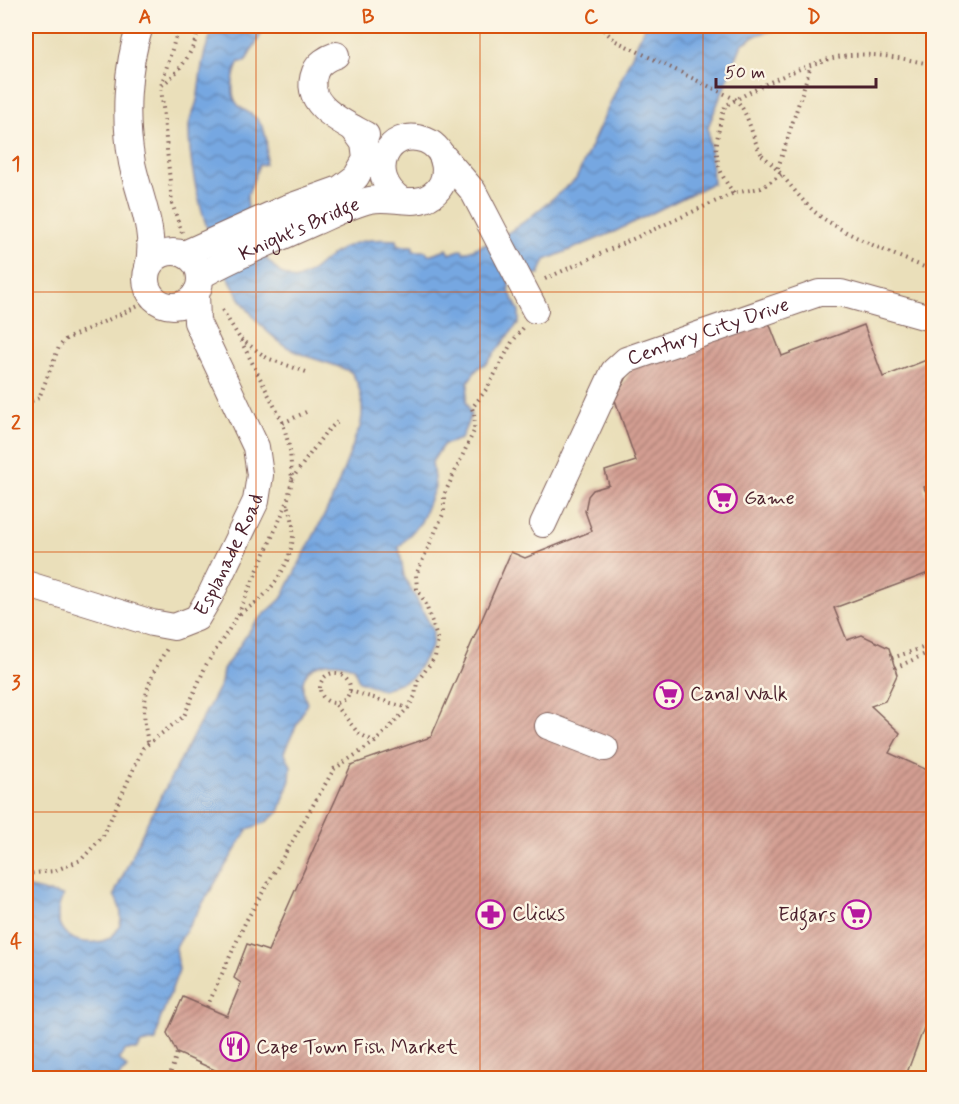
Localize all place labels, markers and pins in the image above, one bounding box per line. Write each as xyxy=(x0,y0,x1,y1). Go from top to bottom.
supermarket icon: Game xyxy=(707,482,739,514)
place label: Game xyxy=(744,485,795,512)
supermarket icon: Canal Walk xyxy=(653,678,685,710)
place label: Canal Walk xyxy=(690,681,788,708)
pharmacy icon: Clicks xyxy=(475,898,507,930)
supermarket icon: Edgars xyxy=(841,899,873,931)
place label: Clicks xyxy=(512,901,565,928)
place label: Edgars xyxy=(778,902,836,931)
restaurant icon: Cape Town Fish Market xyxy=(219,1031,251,1063)
place label: Cape Town Fish Market xyxy=(256,1034,458,1061)

